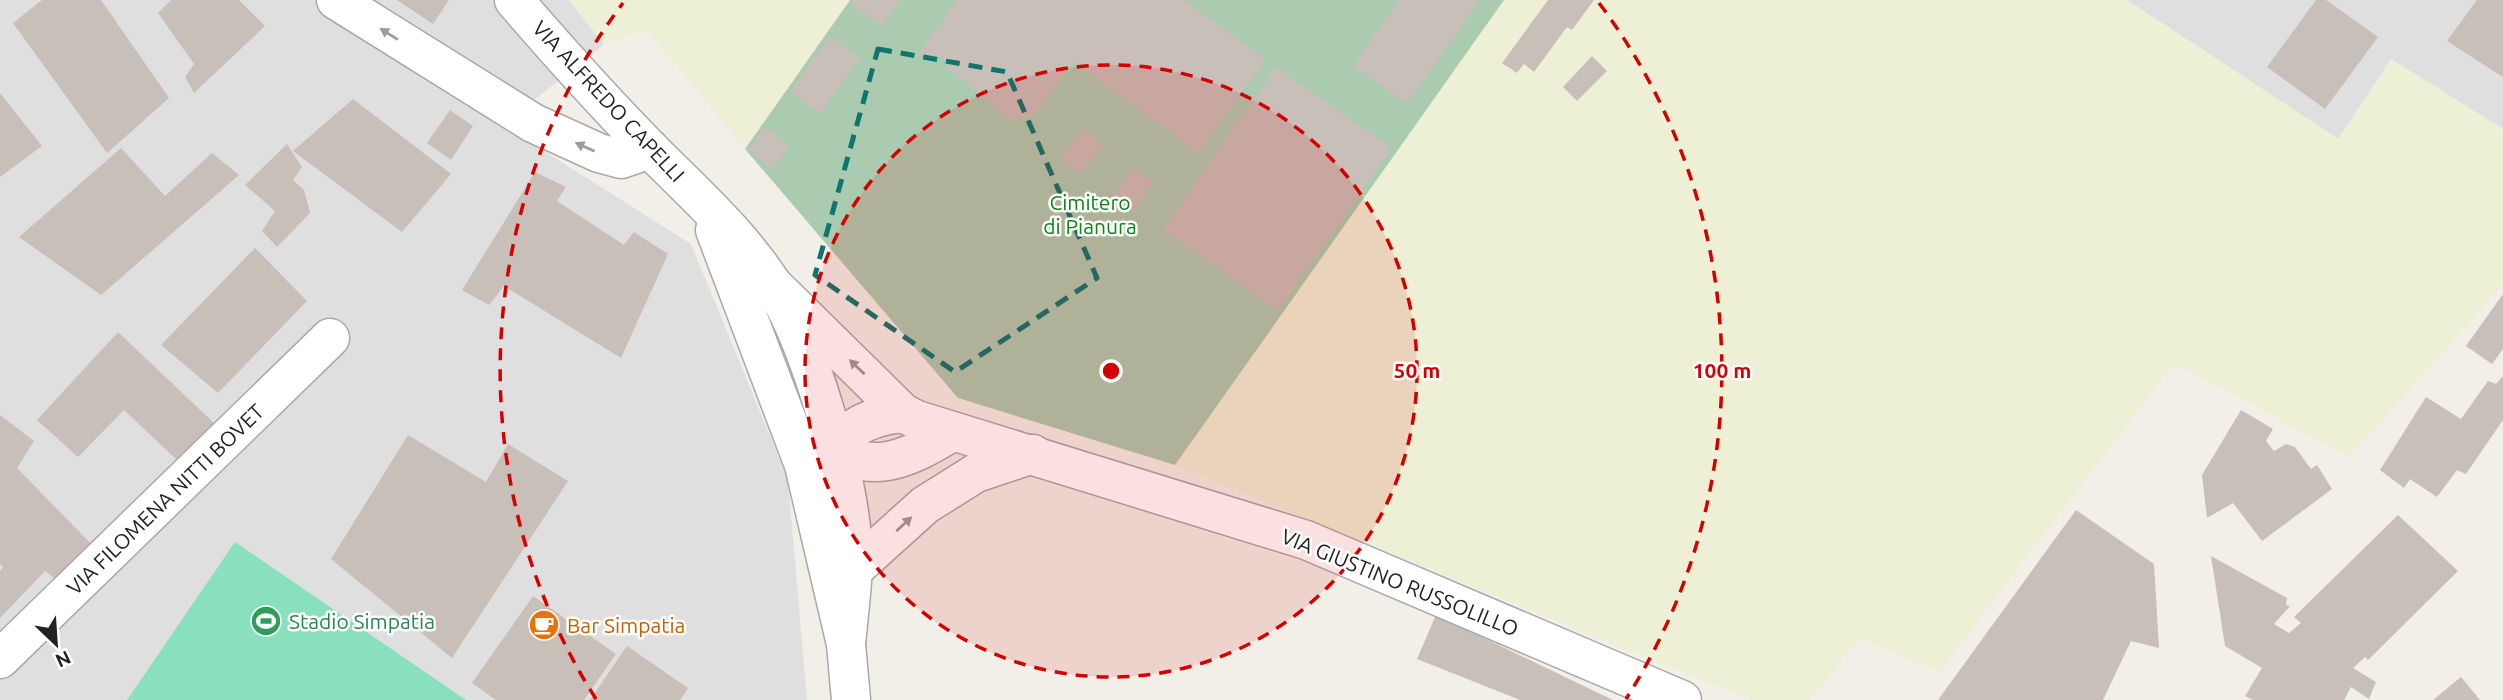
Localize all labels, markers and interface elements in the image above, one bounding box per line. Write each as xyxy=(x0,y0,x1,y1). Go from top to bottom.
street label: VIA ALFREDO CAPELLI xyxy=(528,15,690,187)
one-way arrow xyxy=(379,27,398,40)
one-way arrow xyxy=(575,141,596,152)
park label: Cimitero di Pianura xyxy=(1043,190,1137,238)
text: 50 m xyxy=(1394,358,1440,382)
text: 100 m xyxy=(1693,358,1751,382)
centre of rings xyxy=(1099,359,1123,383)
one-way arrow xyxy=(849,360,866,376)
street label: VIA FILOMENA NITTI BOVET xyxy=(62,398,269,599)
one-way arrow xyxy=(895,516,913,532)
street label: VIA GIUSTINO RUSSOLILLO xyxy=(1278,523,1522,641)
sports icon: Stadio Simpatia xyxy=(249,604,283,638)
cafe icon: Bar Simpatia xyxy=(527,608,561,642)
north arrow xyxy=(21,609,91,679)
place label: Stadio Simpatia xyxy=(289,609,435,633)
place label: Bar Simpatia xyxy=(567,613,685,637)
text: N xyxy=(52,646,74,672)

